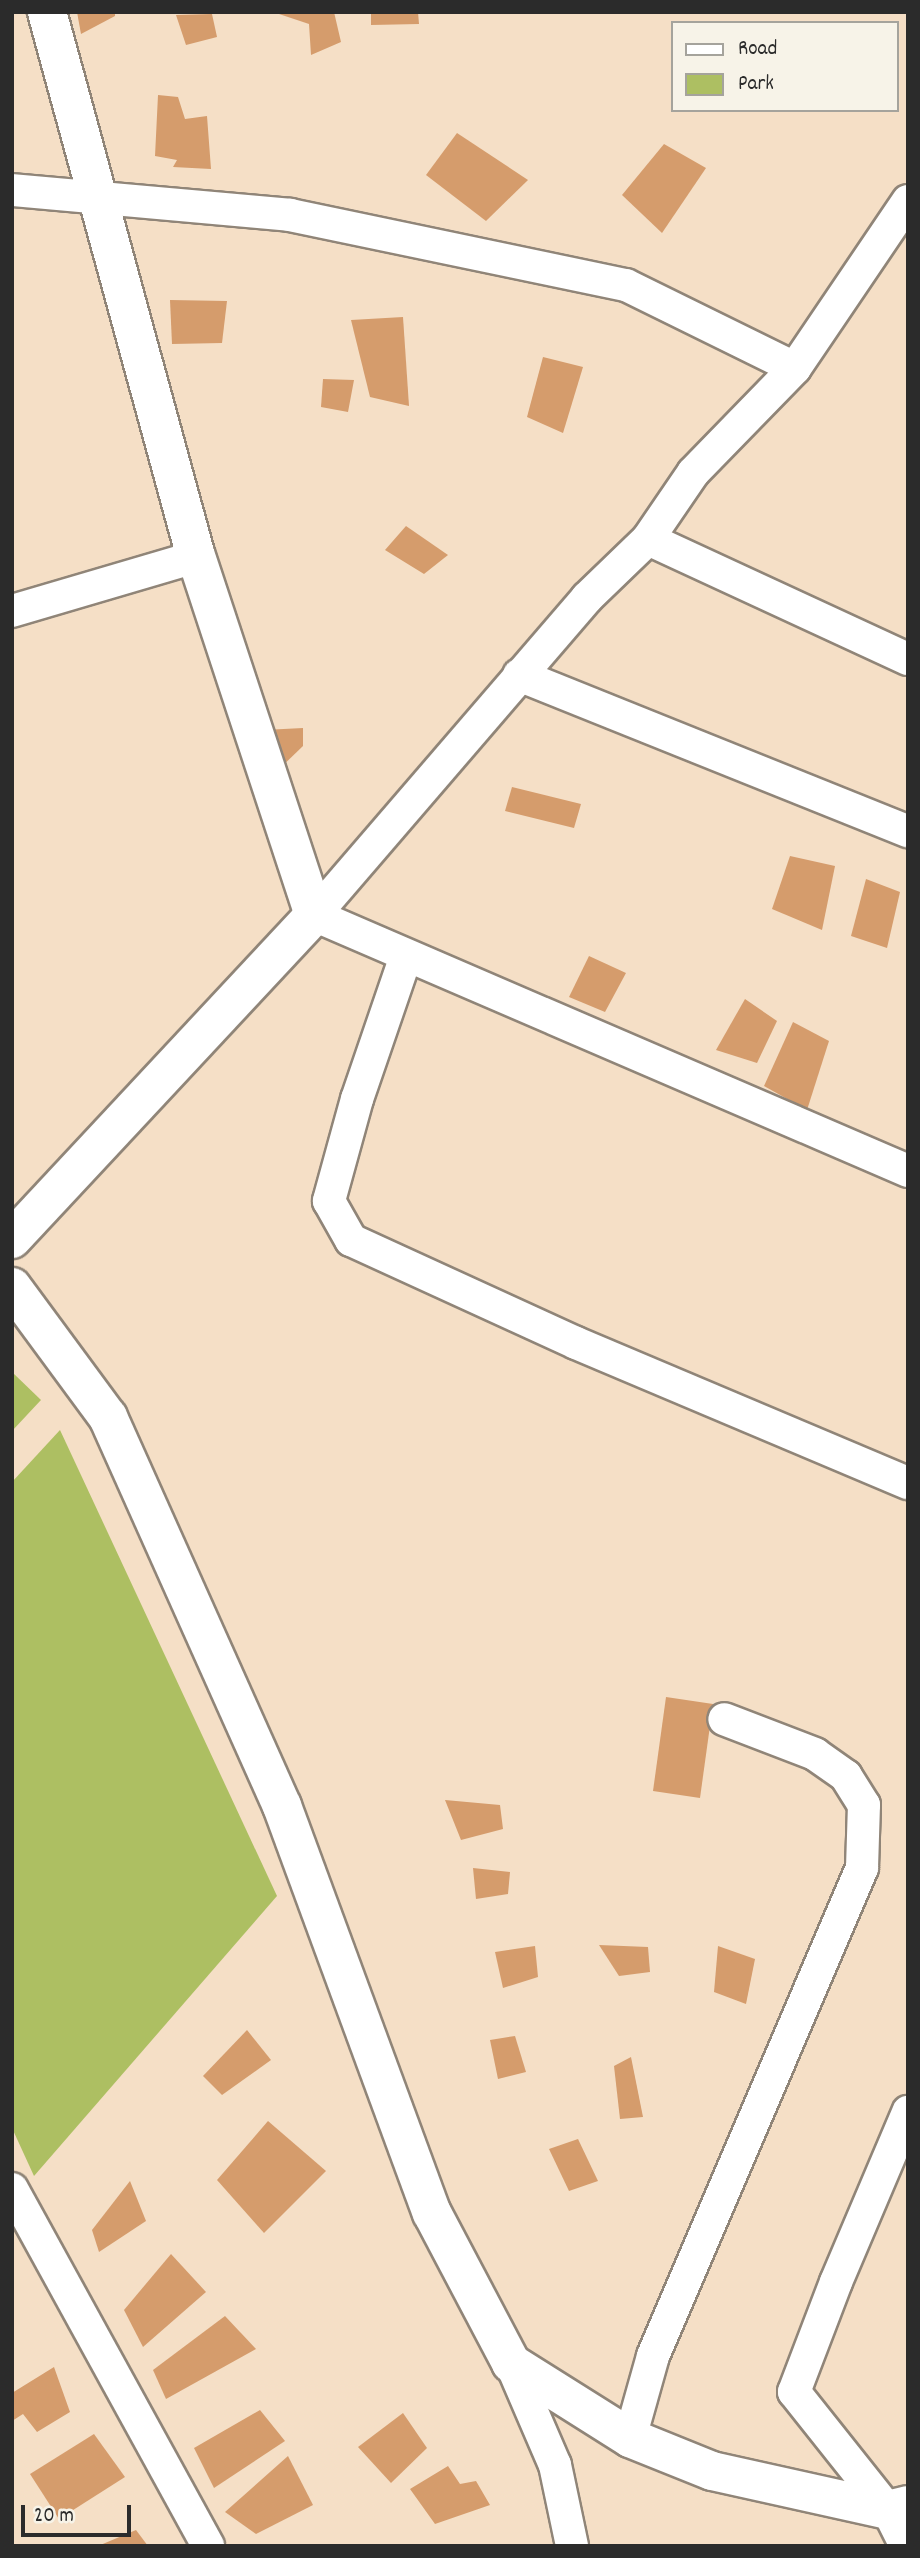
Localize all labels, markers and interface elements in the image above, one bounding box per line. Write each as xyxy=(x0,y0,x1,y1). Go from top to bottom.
legend xyxy=(671,21,899,112)
text: Road xyxy=(738,35,777,65)
text: Park xyxy=(738,70,774,100)
scale bar xyxy=(24,2492,135,2536)
text: 20 m xyxy=(34,2502,74,2532)

